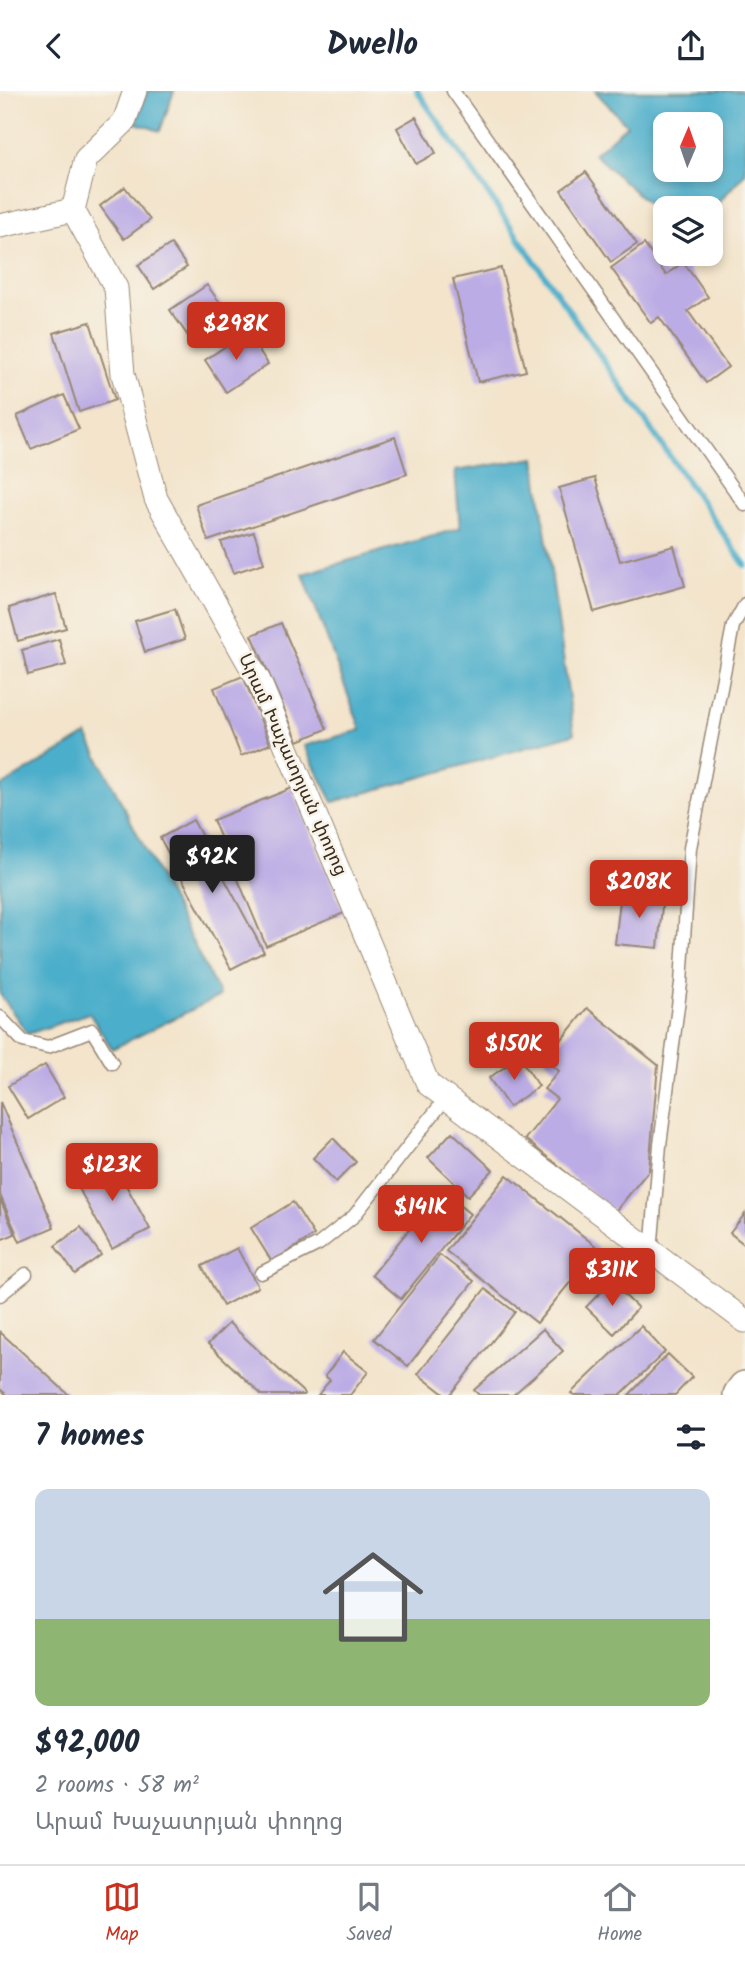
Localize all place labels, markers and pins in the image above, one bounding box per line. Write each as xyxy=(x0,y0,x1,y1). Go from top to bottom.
pin: $298K xyxy=(187,303,285,362)
pin: $92K xyxy=(171,835,253,895)
pin: $208K xyxy=(590,861,688,920)
pin: $150K xyxy=(465,1023,563,1082)
pin: $123K xyxy=(63,1143,161,1203)
pin: $141K xyxy=(372,1185,470,1245)
pin: $311K xyxy=(563,1249,661,1308)

